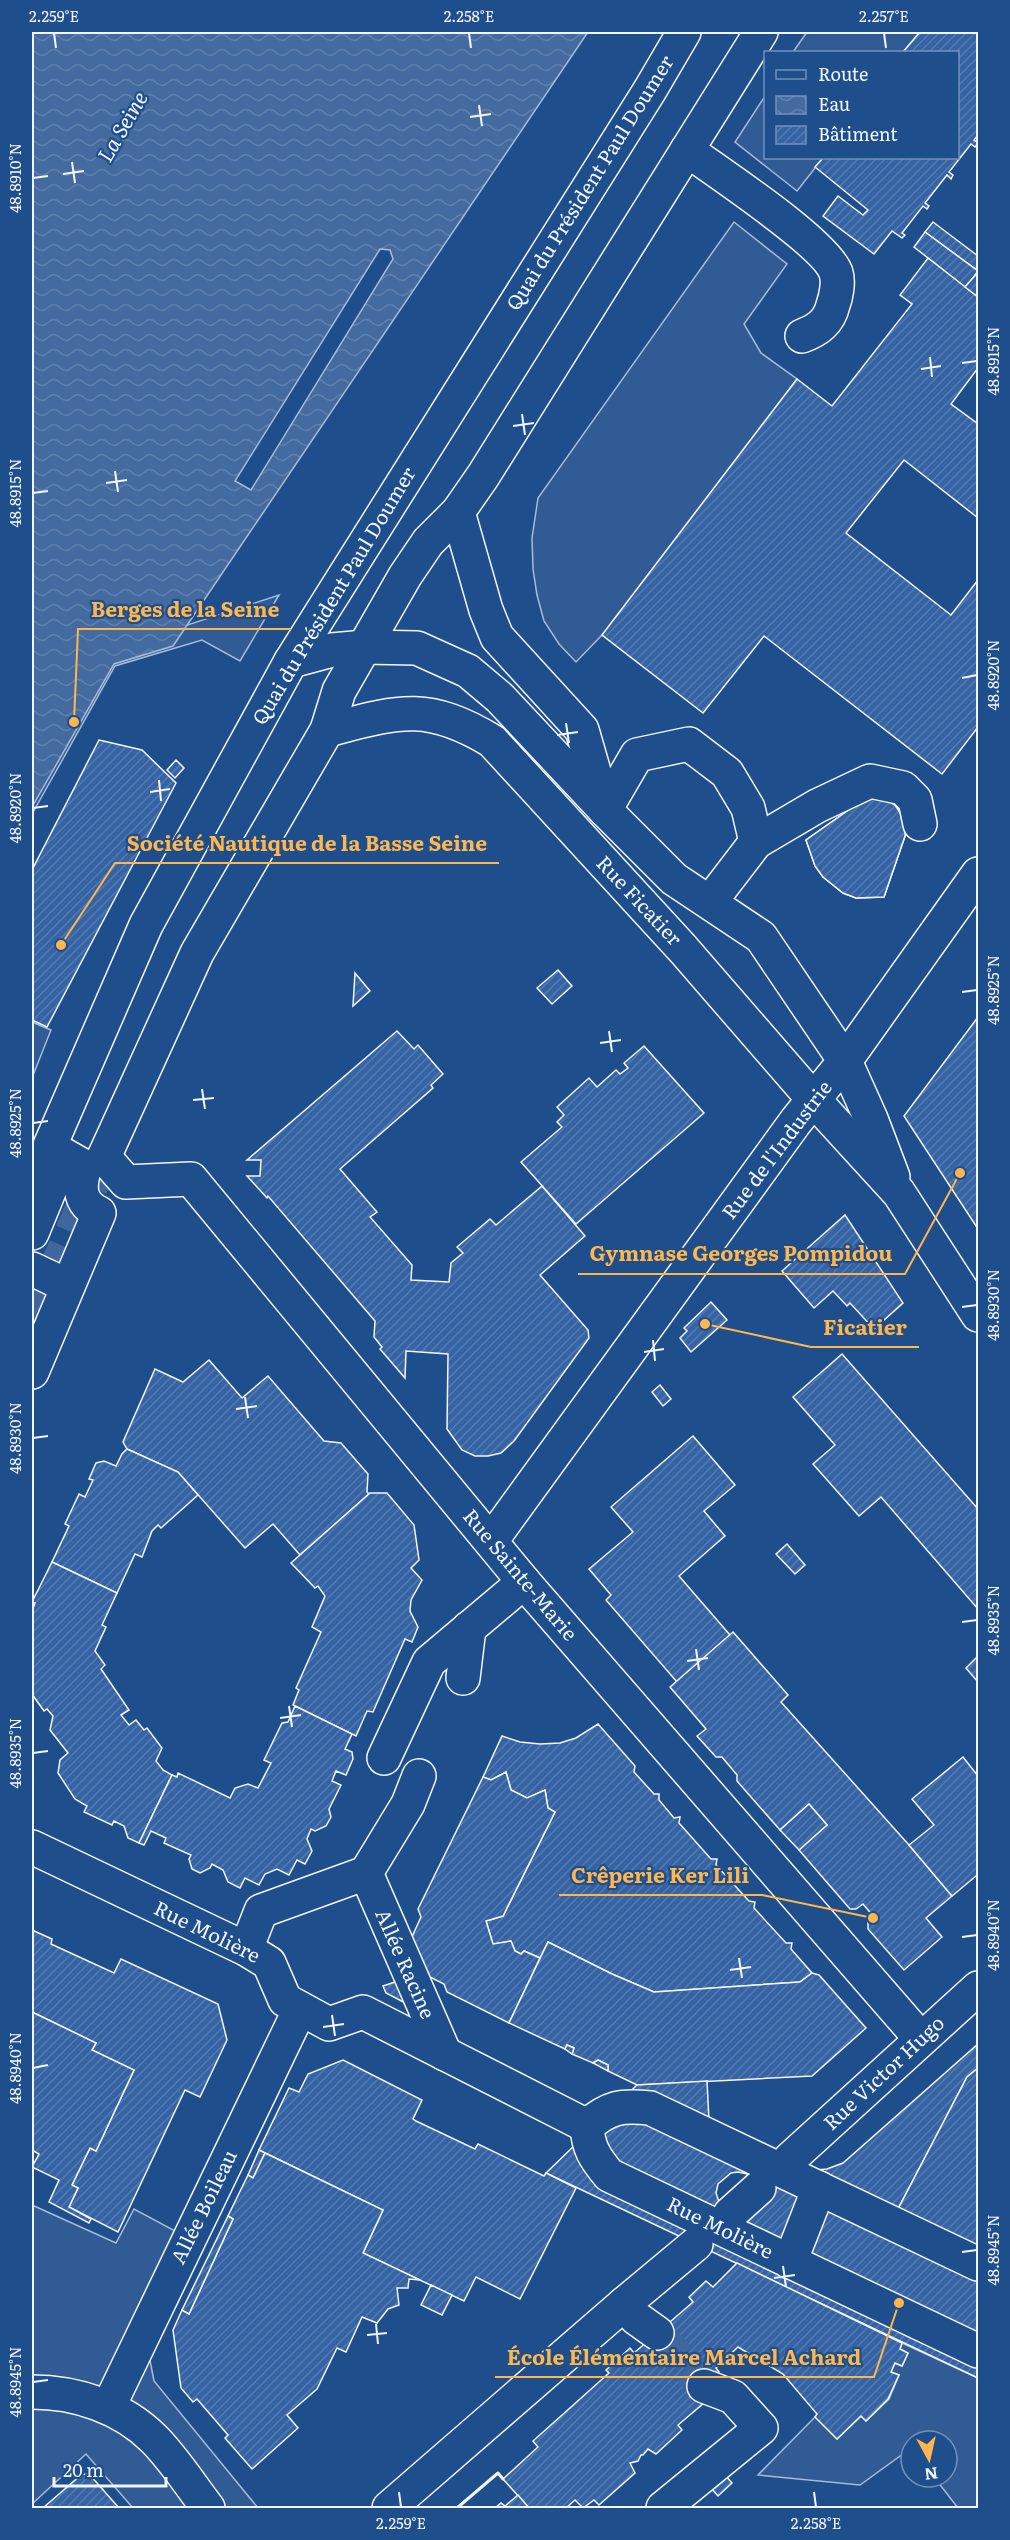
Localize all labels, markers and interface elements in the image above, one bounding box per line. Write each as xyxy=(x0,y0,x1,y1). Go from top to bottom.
text: 2.259°E xyxy=(29,4,79,27)
text: 2.258°E xyxy=(444,4,494,27)
text: 2.257°E xyxy=(859,4,909,27)
street label: Quai du Président Paul Doumer xyxy=(497,48,680,315)
legend xyxy=(764,51,959,159)
text: Route xyxy=(818,60,868,87)
water label: La Seine xyxy=(88,84,154,167)
text: Eau xyxy=(818,90,850,117)
text: Bâtiment xyxy=(818,120,898,147)
text: 48.8910°N xyxy=(3,143,26,213)
text: 48.8915°N xyxy=(981,327,1004,395)
text: 48.8915°N xyxy=(3,459,26,527)
street label: Quai du Président Paul Doumer xyxy=(243,460,422,730)
callout: Berges de la Seine xyxy=(78,590,291,629)
text: Berges de la Seine xyxy=(91,592,279,623)
text: 48.8920°N xyxy=(981,639,1004,711)
text: 48.8920°N xyxy=(3,772,26,844)
callout: Société Nautique de la Basse Seine xyxy=(115,824,499,863)
text: Société Nautique de la Basse Seine xyxy=(127,826,487,857)
street label: Rue Ficatier xyxy=(591,848,691,952)
text: 48.8925°N xyxy=(981,955,1004,1025)
street label: Rue de l'Industrie xyxy=(713,1073,838,1225)
text: 48.8925°N xyxy=(3,1088,26,1158)
callout: Gymnase Georges Pompidou xyxy=(578,1235,905,1274)
text: Gymnase Georges Pompidou xyxy=(590,1236,892,1267)
text: 48.8930°N xyxy=(981,1269,1004,1341)
callout: Ficatier xyxy=(811,1308,919,1347)
text: Ficatier xyxy=(823,1310,907,1341)
text: 48.8930°N xyxy=(3,1402,26,1474)
street label: Rue Sainte-Marie xyxy=(457,1501,586,1646)
text: 48.8935°N xyxy=(981,1585,1004,1655)
text: 48.8935°N xyxy=(3,1718,26,1788)
callout: Crêperie Ker Lili xyxy=(559,1856,762,1895)
text: Crêperie Ker Lili xyxy=(571,1858,749,1889)
street label: Rue Molière xyxy=(150,1892,266,1969)
text: 48.8940°N xyxy=(981,1899,1004,1971)
street label: Allée Racine xyxy=(369,1903,444,2023)
street label: Rue Victor Hugo xyxy=(815,2007,950,2136)
text: 48.8940°N xyxy=(3,2032,26,2104)
street label: Allée Boileau xyxy=(162,2144,243,2268)
street label: Rue Molière xyxy=(663,2188,779,2265)
text: 48.8945°N xyxy=(981,2215,1004,2285)
callout: École Élémentaire Marcel Achard xyxy=(495,2338,874,2377)
text: École Élémentaire Marcel Achard xyxy=(507,2340,861,2371)
text: 48.8945°N xyxy=(3,2347,26,2417)
north arrow xyxy=(899,2429,959,2489)
scale bar xyxy=(54,2450,166,2488)
text: 20 m xyxy=(63,2456,104,2483)
text: N xyxy=(923,2462,940,2488)
text: 2.259°E xyxy=(376,2511,426,2534)
text: 2.258°E xyxy=(791,2511,841,2534)

